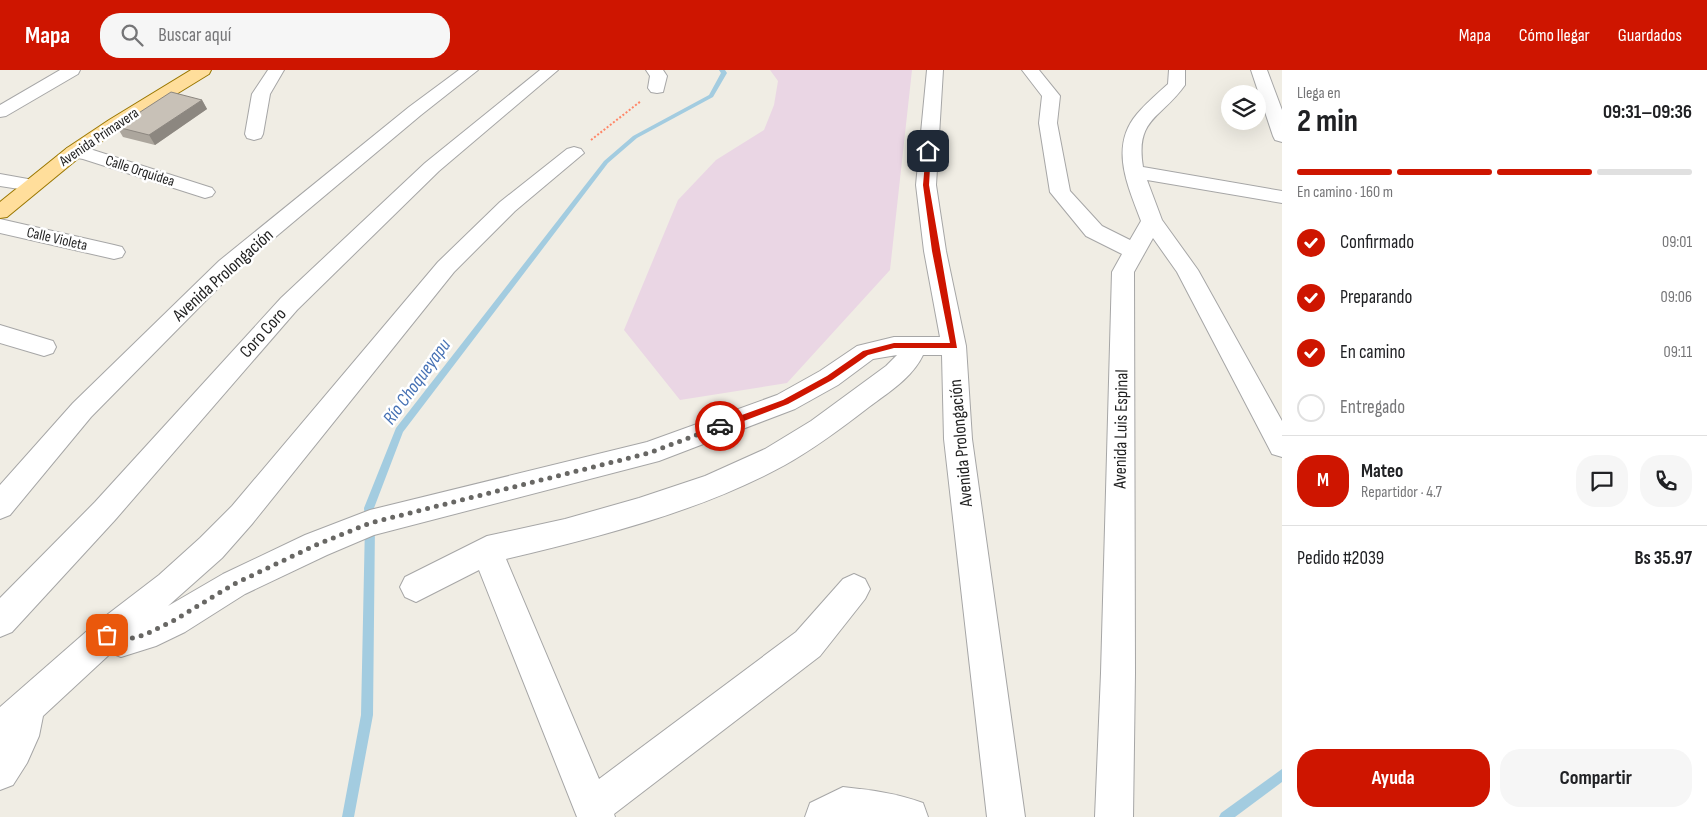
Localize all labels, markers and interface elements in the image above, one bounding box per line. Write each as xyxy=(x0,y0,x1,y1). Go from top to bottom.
search box xyxy=(100,13,450,58)
text: Mapa xyxy=(25,21,70,50)
icon: search xyxy=(118,21,146,49)
text: Buscar aquí xyxy=(158,24,231,47)
text: Mapa xyxy=(1459,25,1491,46)
text: Cómo llegar xyxy=(1519,25,1590,46)
text: Guardados xyxy=(1618,25,1682,46)
text: Llega en xyxy=(1297,84,1341,103)
map controls xyxy=(1221,85,1266,130)
button: layers xyxy=(1221,85,1266,130)
text: 09:31–09:36 xyxy=(1603,101,1692,124)
text: 2 min xyxy=(1297,102,1358,141)
street label: Avenida Primavera xyxy=(55,103,143,171)
pin xyxy=(907,130,949,172)
icon: home xyxy=(914,137,942,165)
street label: Calle Orquidea xyxy=(103,151,177,191)
text: En camino · 160 m xyxy=(1297,183,1393,202)
street label: Calle Violeta xyxy=(25,223,89,255)
street label: Avenida Prolongación xyxy=(168,224,278,326)
icon: check xyxy=(1297,229,1325,257)
text: Confirmado xyxy=(1340,231,1414,254)
text: 09:01 xyxy=(1662,233,1692,252)
icon: check xyxy=(1297,284,1325,312)
text: Preparando xyxy=(1340,286,1412,309)
text: 09:06 xyxy=(1661,288,1692,307)
street label: Coro Coro xyxy=(235,304,291,362)
water label: Río Choqueyapu xyxy=(378,334,456,429)
icon: check xyxy=(1297,339,1325,367)
text: En camino xyxy=(1340,341,1405,364)
text: 09:11 xyxy=(1664,343,1692,362)
street label: Avenida Luis Espinal xyxy=(1109,369,1133,490)
street label: Avenida Prolongación xyxy=(945,378,977,509)
text: Entregado xyxy=(1340,396,1405,419)
courier xyxy=(695,401,745,451)
icon: car xyxy=(706,412,734,440)
button: chat xyxy=(1576,455,1628,507)
button: phone xyxy=(1640,455,1692,507)
text: Mateo xyxy=(1361,460,1403,483)
text: M xyxy=(1317,469,1329,492)
text: Repartidor · 4.7 xyxy=(1361,483,1442,502)
text: Pedido #2039 xyxy=(1297,547,1384,570)
text: Bs 35.97 xyxy=(1635,547,1692,570)
pin xyxy=(86,614,128,656)
icon: bag xyxy=(93,621,121,649)
button: Ayuda xyxy=(1297,749,1490,807)
button: Compartir xyxy=(1500,749,1692,807)

